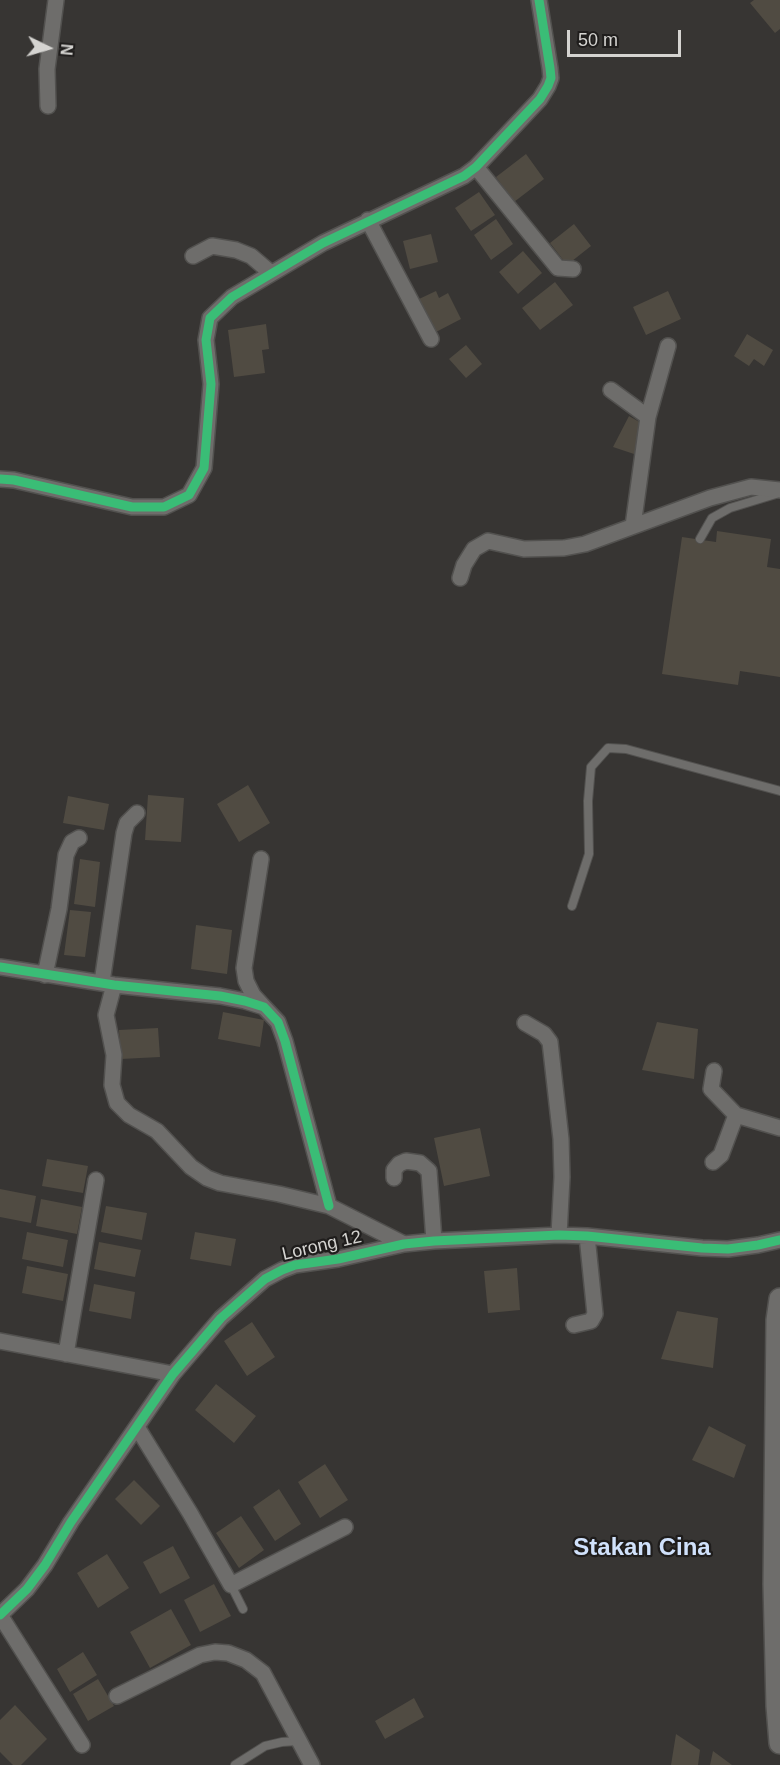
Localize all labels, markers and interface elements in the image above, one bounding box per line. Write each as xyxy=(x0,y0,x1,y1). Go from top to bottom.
north arrow xyxy=(18,18,78,78)
scale bar xyxy=(570,18,684,56)
text: 50 m xyxy=(578,30,618,50)
text: N xyxy=(57,43,75,56)
street label: Lorong 12 xyxy=(280,1226,364,1266)
district label: Stakan Cina xyxy=(573,1534,711,1562)

